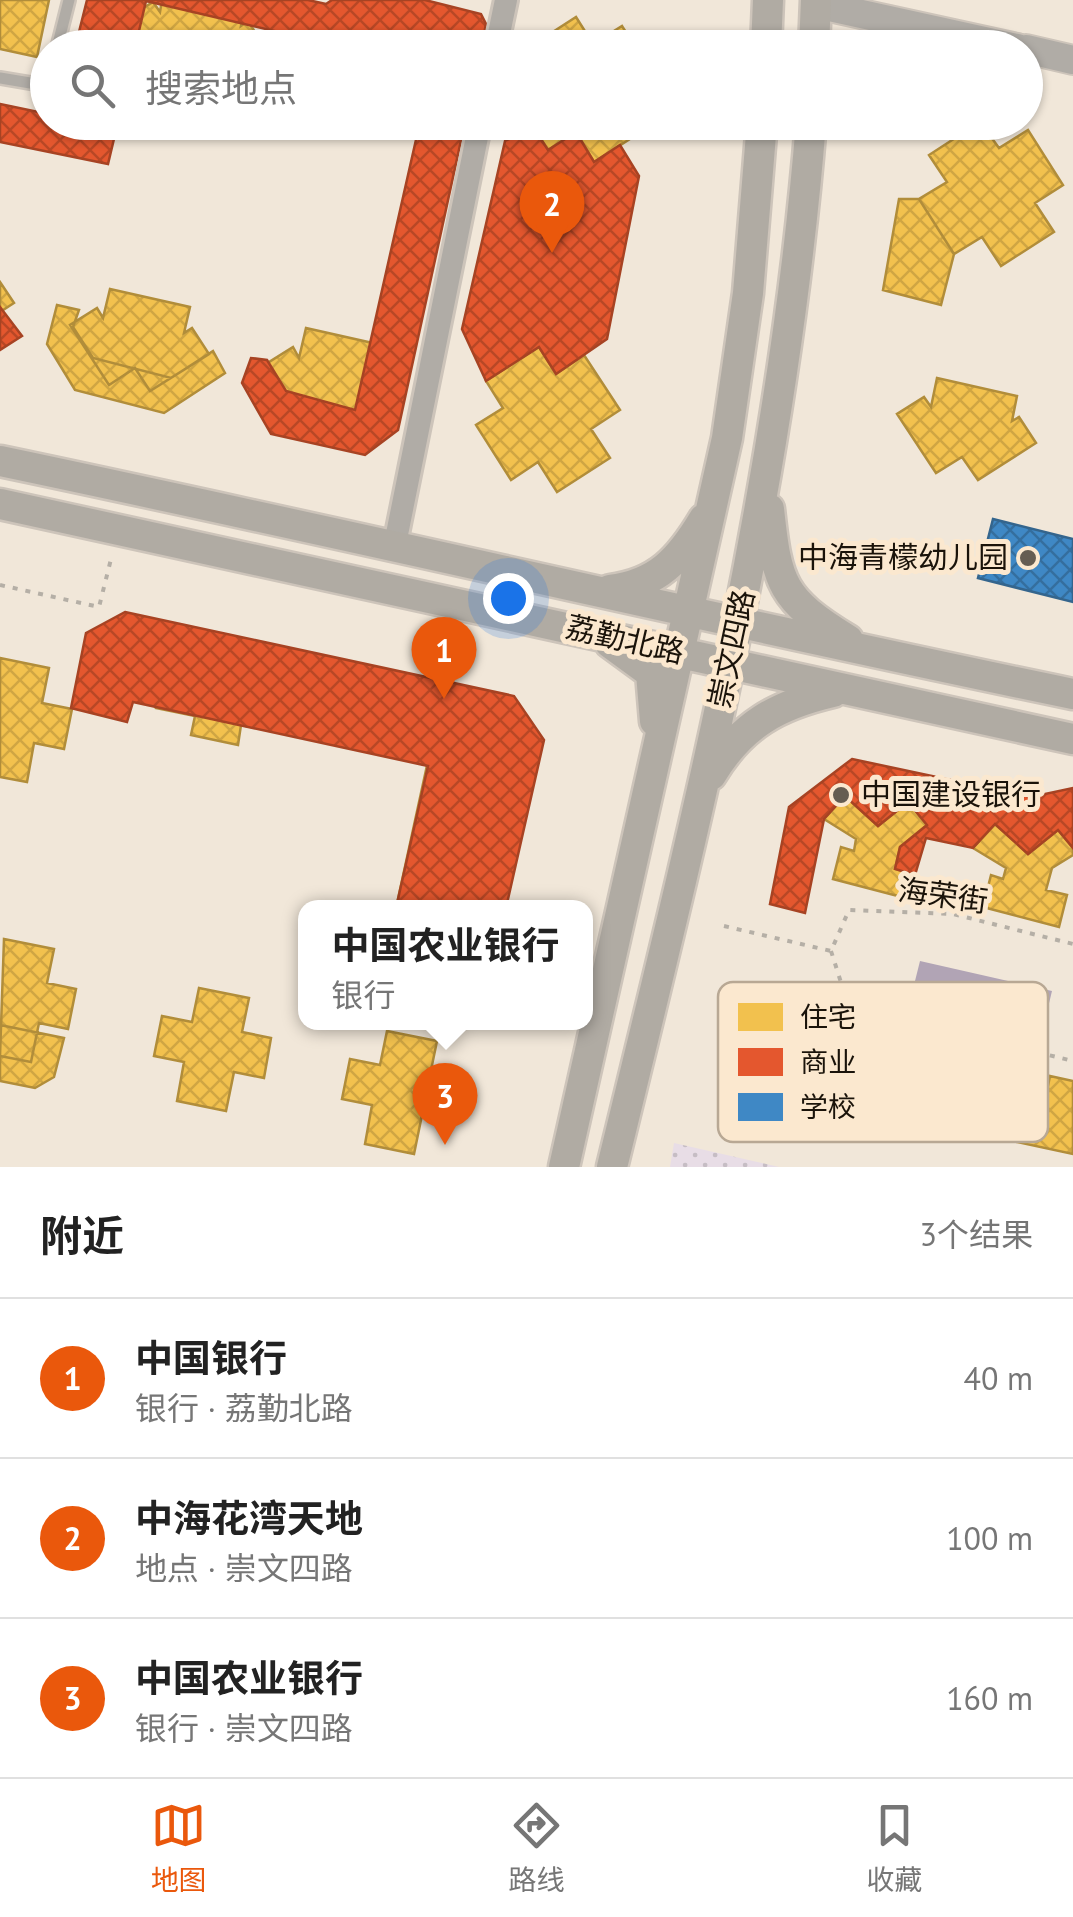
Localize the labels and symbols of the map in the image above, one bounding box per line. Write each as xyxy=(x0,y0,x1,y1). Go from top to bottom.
pin: 2 xyxy=(520,170,584,253)
place label: 中海青檬幼儿园 xyxy=(798,537,1008,576)
marker: 中海青檬幼儿园 xyxy=(1017,547,1039,569)
your location xyxy=(483,573,534,624)
street label: 崇文四路 xyxy=(699,586,762,711)
street label: 荔勤北路 xyxy=(562,606,688,671)
pin: 1 xyxy=(412,616,476,699)
place label: 中国建设银行 xyxy=(861,774,1041,813)
marker: 中国建设银行 xyxy=(830,784,852,806)
street label: 海荣街 xyxy=(896,869,990,920)
legend xyxy=(718,982,1048,1142)
text: 住宅 xyxy=(800,998,856,1035)
text: 商业 xyxy=(800,1043,856,1080)
pin: 3 xyxy=(412,1062,478,1145)
text: 学校 xyxy=(800,1088,856,1125)

